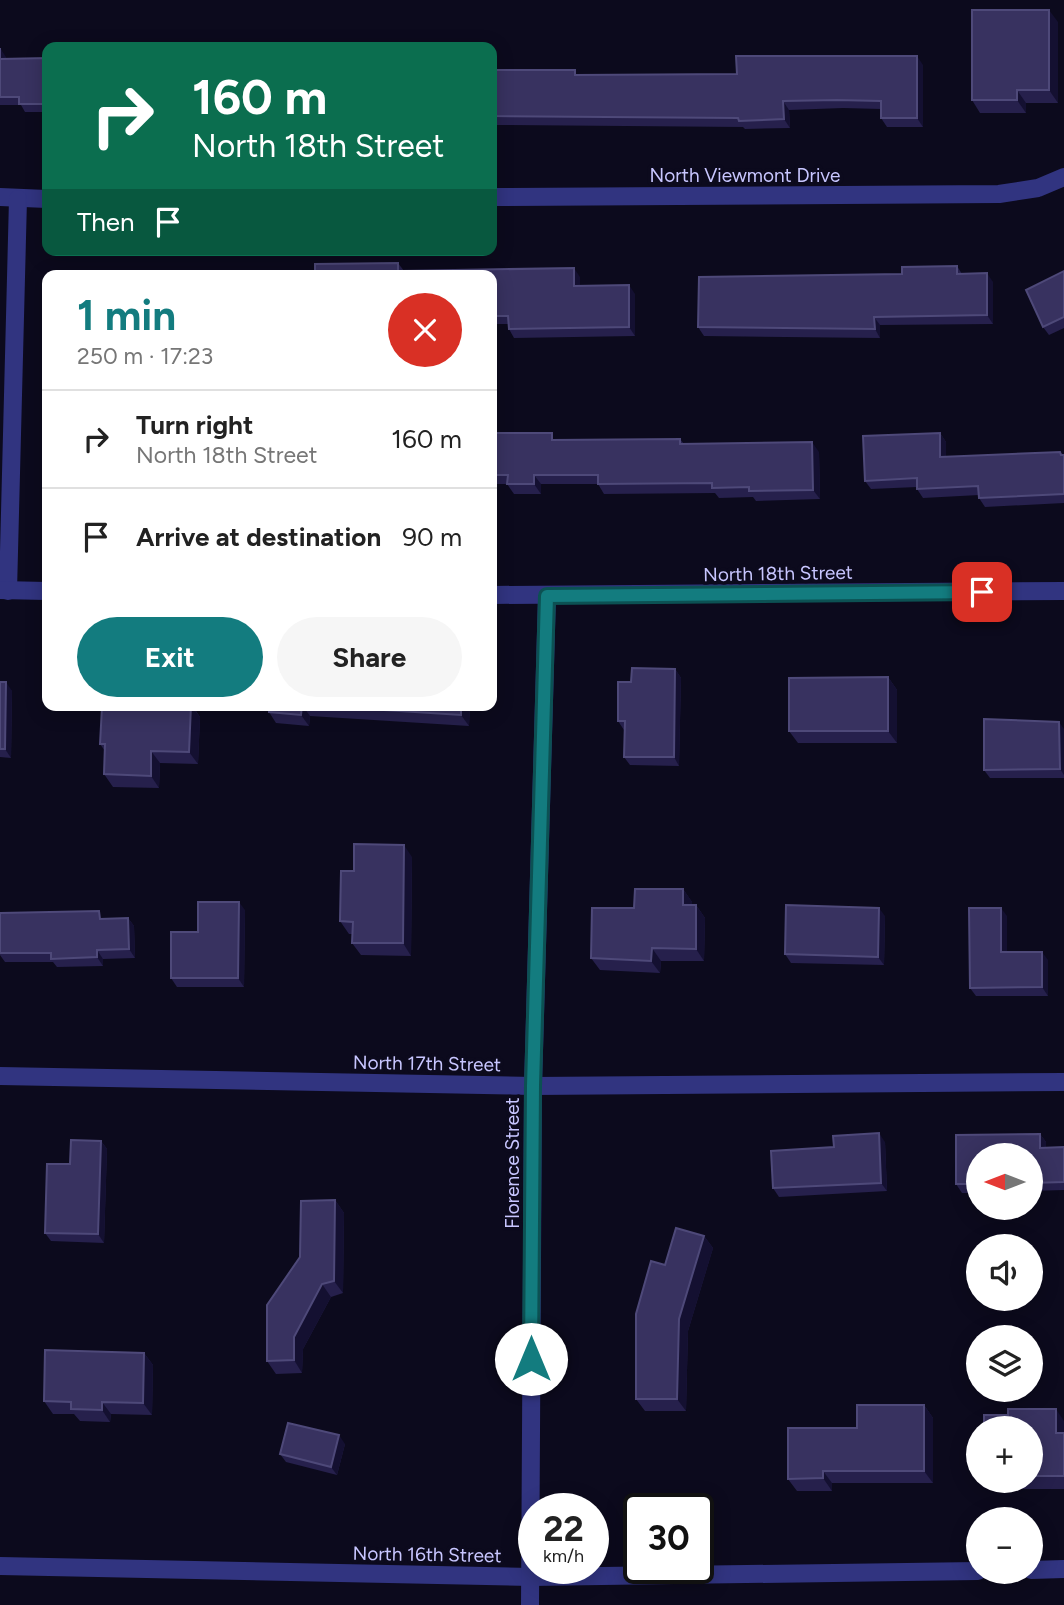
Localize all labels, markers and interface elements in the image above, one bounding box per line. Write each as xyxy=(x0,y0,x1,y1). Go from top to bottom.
text: 160 m xyxy=(192,67,327,126)
icon: right xyxy=(77,70,168,161)
text: North 18th Street xyxy=(192,127,444,165)
street label: North Viewmont Drive xyxy=(650,164,840,187)
icon: arrive xyxy=(149,203,187,241)
text: Then xyxy=(77,206,135,238)
text: 1 min xyxy=(77,290,176,341)
button: close xyxy=(388,293,462,367)
text: 250 m · 17:23 xyxy=(77,342,213,370)
text: Turn right xyxy=(136,409,253,441)
icon: right xyxy=(77,420,115,458)
text: 160 m xyxy=(391,423,462,455)
text: North 18th Street xyxy=(136,441,317,469)
icon: arrive xyxy=(77,518,115,556)
text: Arrive at destination xyxy=(136,521,381,553)
text: 90 m xyxy=(402,521,462,553)
street label: North 18th Street xyxy=(703,561,853,586)
pin xyxy=(952,562,1012,622)
icon: arrive xyxy=(963,573,1001,611)
button: Exit xyxy=(77,617,263,697)
button: Share xyxy=(277,617,462,697)
street label: North 17th Street xyxy=(353,1051,501,1076)
street label: Florence Street xyxy=(501,1097,524,1229)
north arrow xyxy=(966,1143,1043,1220)
map controls xyxy=(966,1143,1043,1584)
button: sound xyxy=(966,1234,1043,1311)
position arrow xyxy=(494,1322,568,1396)
button: layers xyxy=(966,1325,1043,1402)
button: + xyxy=(966,1416,1043,1493)
speed limit sign: 30 xyxy=(623,1493,714,1584)
button: − xyxy=(966,1507,1043,1584)
text: 22 xyxy=(543,1508,584,1550)
street label: North 16th Street xyxy=(352,1542,502,1567)
text: km/h xyxy=(543,1545,584,1567)

